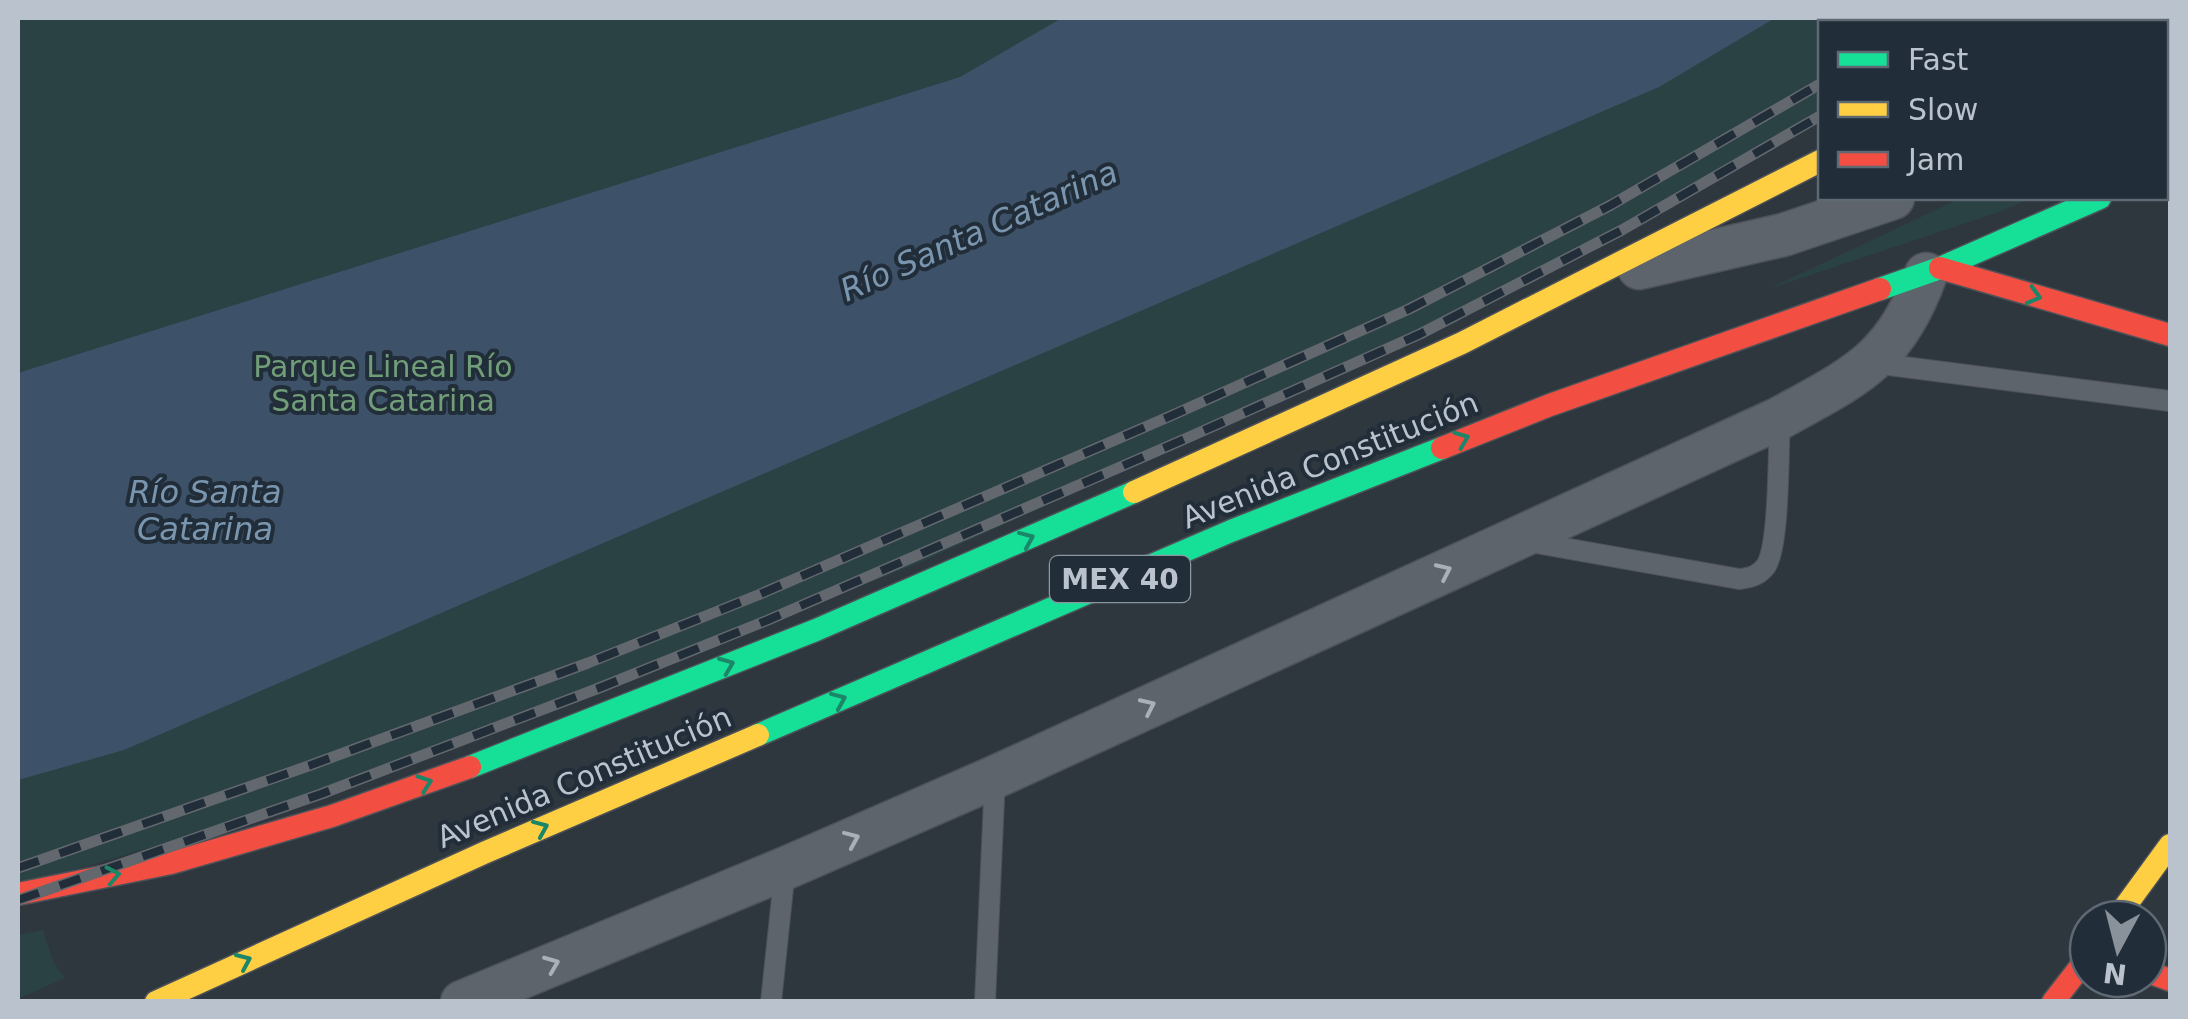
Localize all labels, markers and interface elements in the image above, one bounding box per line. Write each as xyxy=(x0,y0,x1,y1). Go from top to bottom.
legend xyxy=(1818,20,2168,200)
text: Fast xyxy=(1908,42,1969,77)
text: Slow xyxy=(1908,92,1978,127)
text: Jam xyxy=(1906,142,1964,177)
water label: Río Santa Catarina xyxy=(834,153,1124,309)
one-way arrow xyxy=(2025,284,2042,305)
park label: Parque Lineal Río Santa Catarina xyxy=(253,349,513,418)
street label: Avenida Constitución xyxy=(1177,385,1483,535)
one-way arrow xyxy=(1452,430,1469,451)
water label: Río Santa Catarina xyxy=(128,473,282,548)
one-way arrow xyxy=(1017,531,1035,551)
road number: MEX 40 xyxy=(1050,556,1190,602)
one-way arrow xyxy=(1433,563,1451,583)
one-way arrow xyxy=(718,657,735,677)
one-way arrow xyxy=(829,692,847,712)
street label: Avenida Constitución xyxy=(432,699,736,855)
one-way arrow xyxy=(1138,699,1156,719)
one-way arrow xyxy=(415,774,432,795)
one-way arrow xyxy=(531,820,549,840)
one-way arrow xyxy=(842,831,860,851)
one-way arrow xyxy=(104,865,121,886)
north arrow xyxy=(2068,899,2168,999)
one-way arrow xyxy=(234,953,252,973)
one-way arrow xyxy=(542,956,560,976)
text: N xyxy=(2101,956,2129,991)

